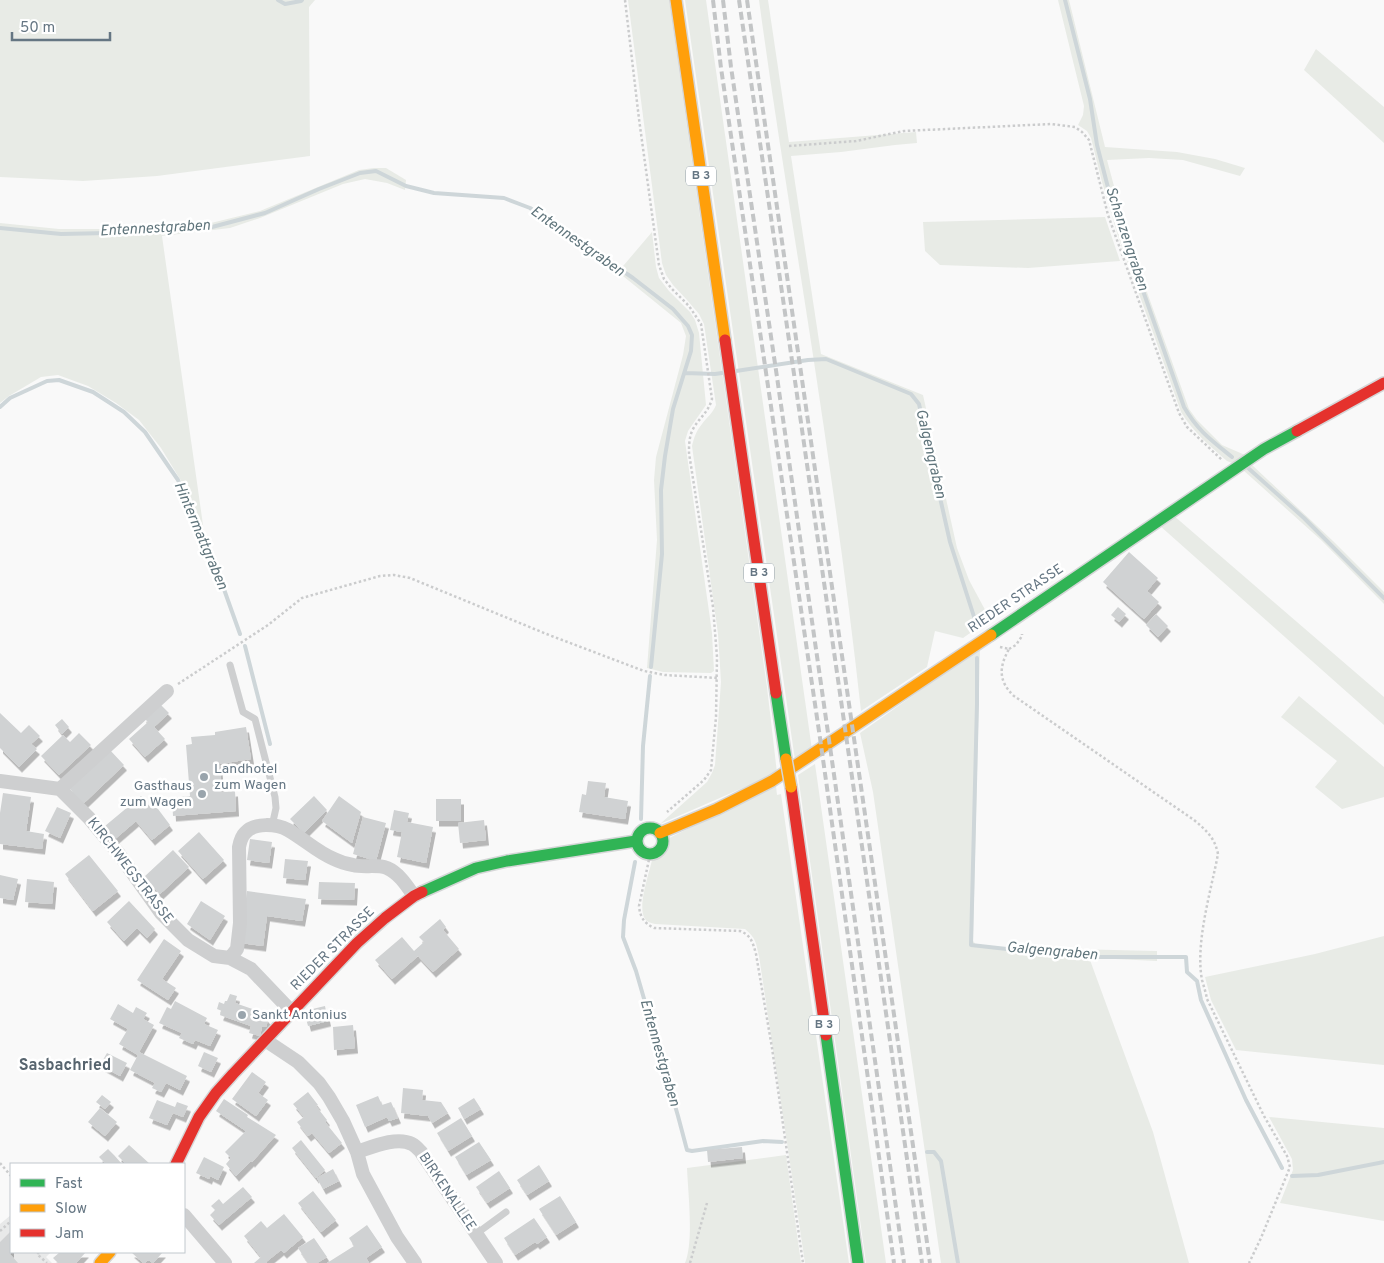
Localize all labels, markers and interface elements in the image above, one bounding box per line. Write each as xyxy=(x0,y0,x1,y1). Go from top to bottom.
scale bar xyxy=(12,10,110,42)
text: 50 m xyxy=(20,19,55,38)
road number: B 3 xyxy=(686,167,716,186)
water label: Schanzengraben xyxy=(1100,185,1152,293)
water label: Entennestgraben xyxy=(526,202,628,282)
water label: Entennestgraben xyxy=(99,217,211,241)
water label: Galgengraben xyxy=(910,407,950,501)
water label: Hintermattgraben xyxy=(169,479,231,593)
street label: RIEDER STRASSE xyxy=(965,561,1067,637)
road number: B 3 xyxy=(744,564,774,582)
place label: Landhotel zum Wagen xyxy=(214,761,286,794)
marker: Landhotel zum Wagen xyxy=(198,771,210,783)
place label: Gasthaus zum Wagen xyxy=(120,778,192,811)
marker: Gasthaus zum Wagen xyxy=(196,788,208,800)
street label: KIRCHWEGSTRASSE xyxy=(83,815,177,927)
street label: RIEDER STRASSE xyxy=(288,904,378,994)
water label: Galgengraben xyxy=(1006,939,1098,965)
water label: Entennestgraben xyxy=(635,997,683,1109)
place label: Sankt Antonius xyxy=(252,1007,347,1024)
marker: Sankt Antonius xyxy=(236,1009,248,1021)
road number: B 3 xyxy=(809,1016,839,1034)
district label: Sasbachried xyxy=(19,1056,111,1076)
street label: BIRKENALLEE xyxy=(414,1150,480,1234)
legend xyxy=(10,1163,185,1253)
text: Fast xyxy=(55,1175,83,1194)
text: Slow xyxy=(55,1200,87,1219)
text: Jam xyxy=(55,1225,84,1244)

